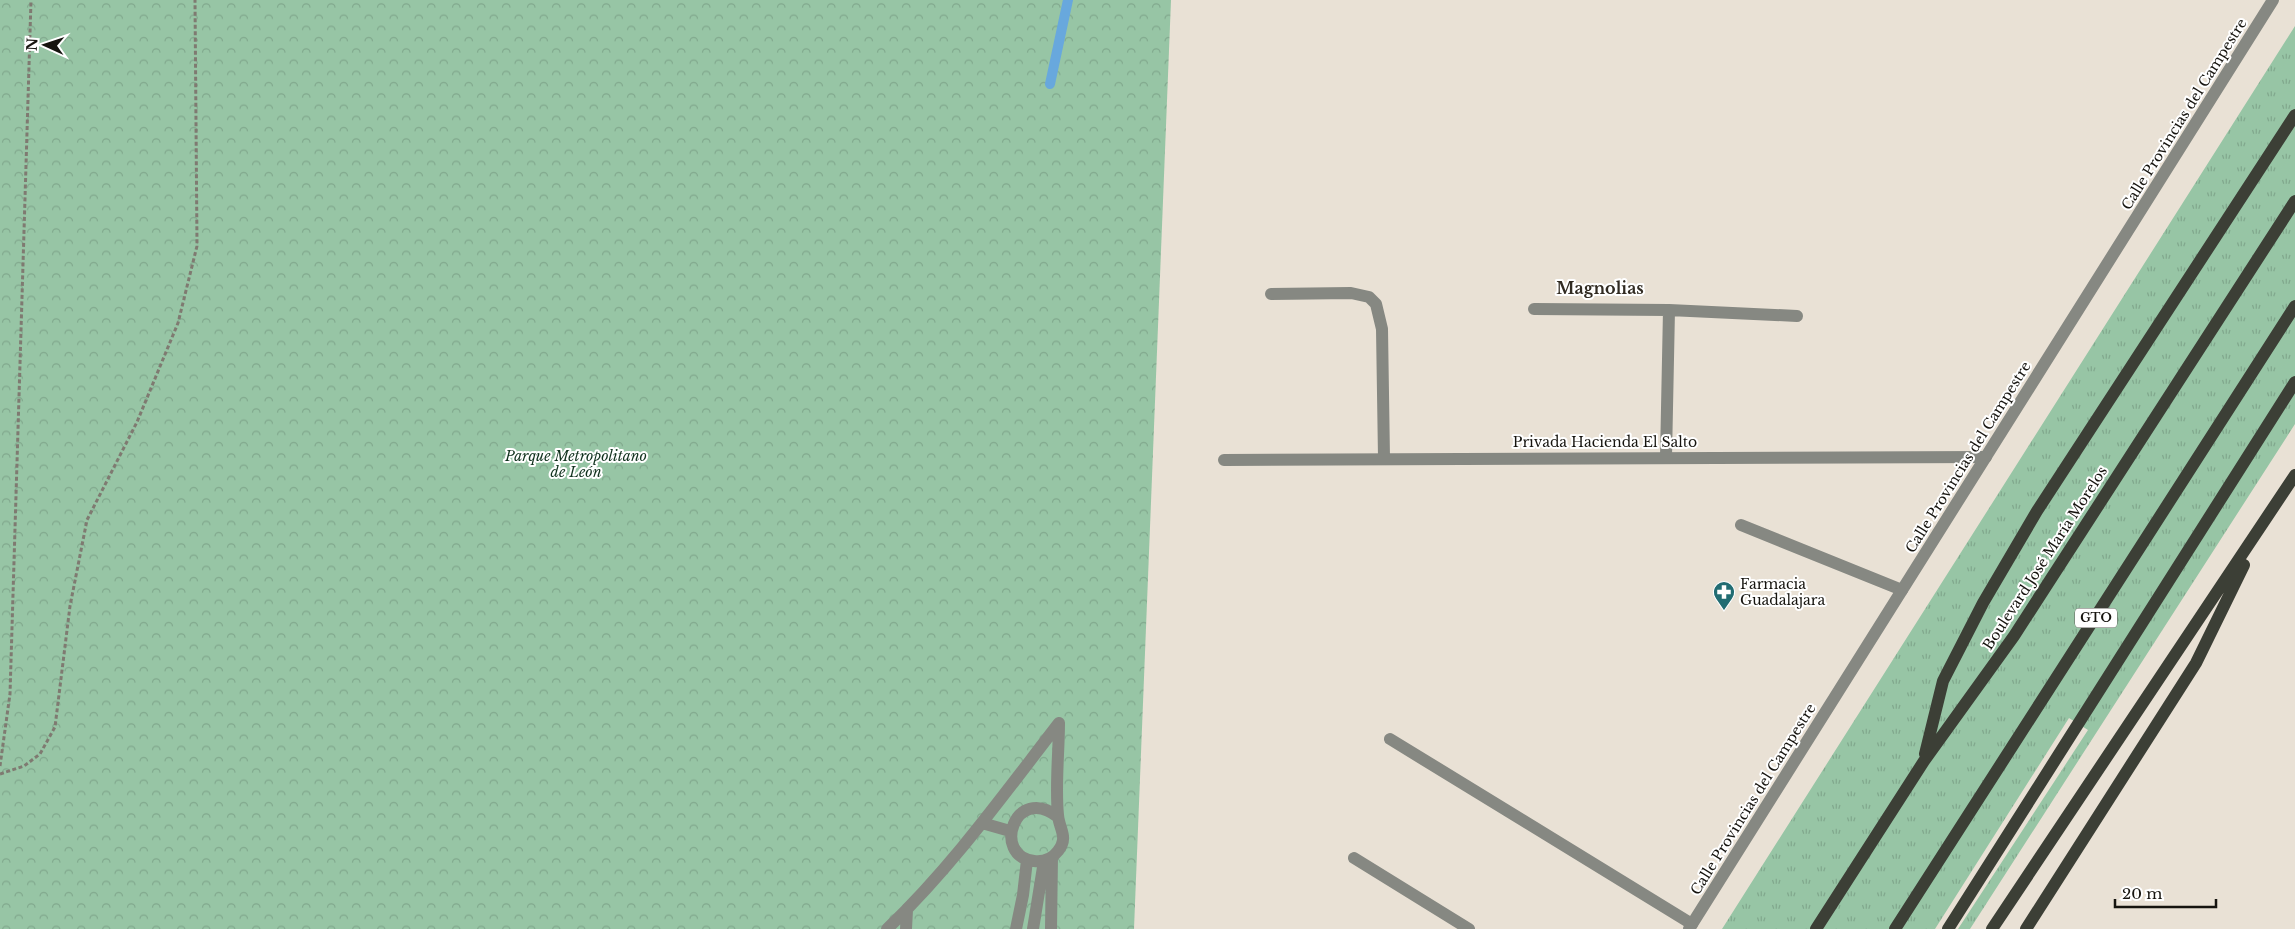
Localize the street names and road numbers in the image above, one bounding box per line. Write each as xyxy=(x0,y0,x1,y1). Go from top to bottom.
street label: Calle Provincias del Campestre xyxy=(2117,15,2251,213)
street label: Calle Provincias del Campestre xyxy=(1901,358,2035,556)
street label: Privada Hacienda El Salto xyxy=(1513,433,1697,451)
street label: Boulevard José María Morelos xyxy=(1979,463,2111,653)
road number: GTO xyxy=(2075,608,2117,628)
street label: Calle Provincias del Campestre xyxy=(1686,700,1820,898)

